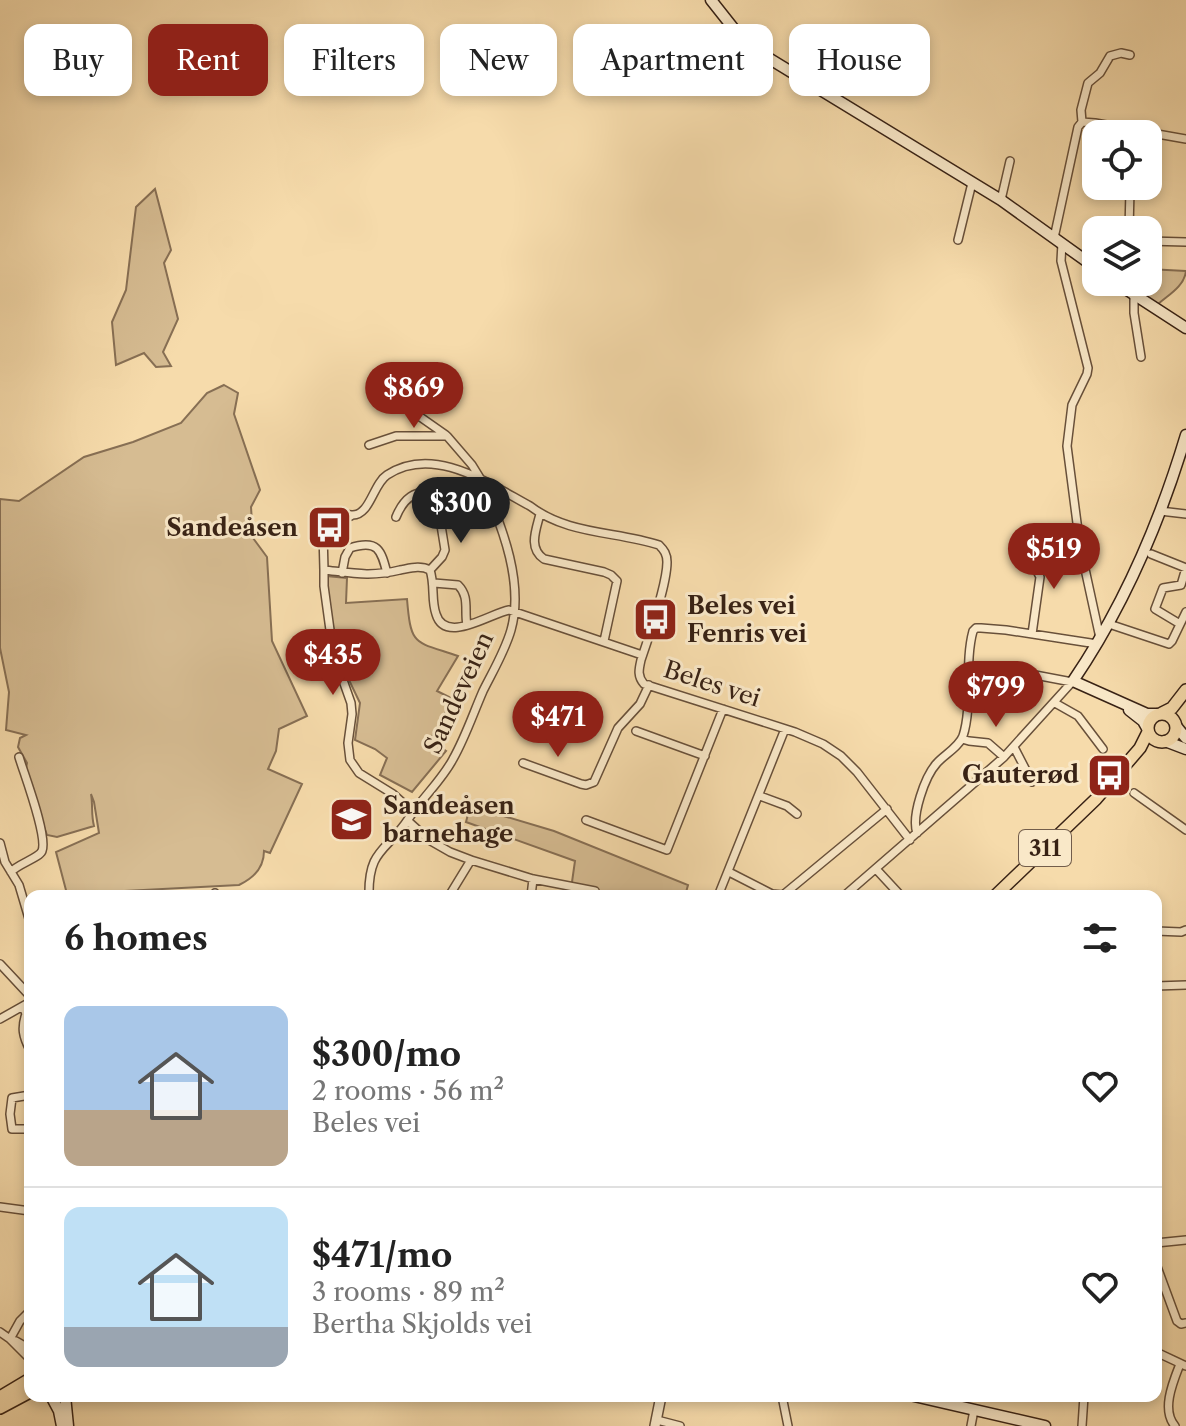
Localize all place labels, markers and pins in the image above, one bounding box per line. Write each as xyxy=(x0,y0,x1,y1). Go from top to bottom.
pin: $869 xyxy=(367,362,461,430)
pin: $300 xyxy=(414,477,508,545)
bus stop icon: Sandeåsen xyxy=(305,504,353,552)
place label: Sandeåsen xyxy=(166,513,299,542)
pin: $519 xyxy=(1007,523,1101,591)
place label: Beles vei Fenris vei xyxy=(687,591,807,648)
bus stop icon: Beles vei Fenris vei xyxy=(632,596,680,644)
pin: $435 xyxy=(286,629,380,697)
pin: $799 xyxy=(949,661,1043,729)
pin: $471 xyxy=(511,691,605,759)
bus stop icon: Gauterød xyxy=(1086,751,1134,799)
place label: Gauterød xyxy=(962,760,1079,789)
place label: Sandeåsen barnehage xyxy=(382,791,515,848)
school or university icon: Sandeåsen barnehage xyxy=(328,796,376,844)

